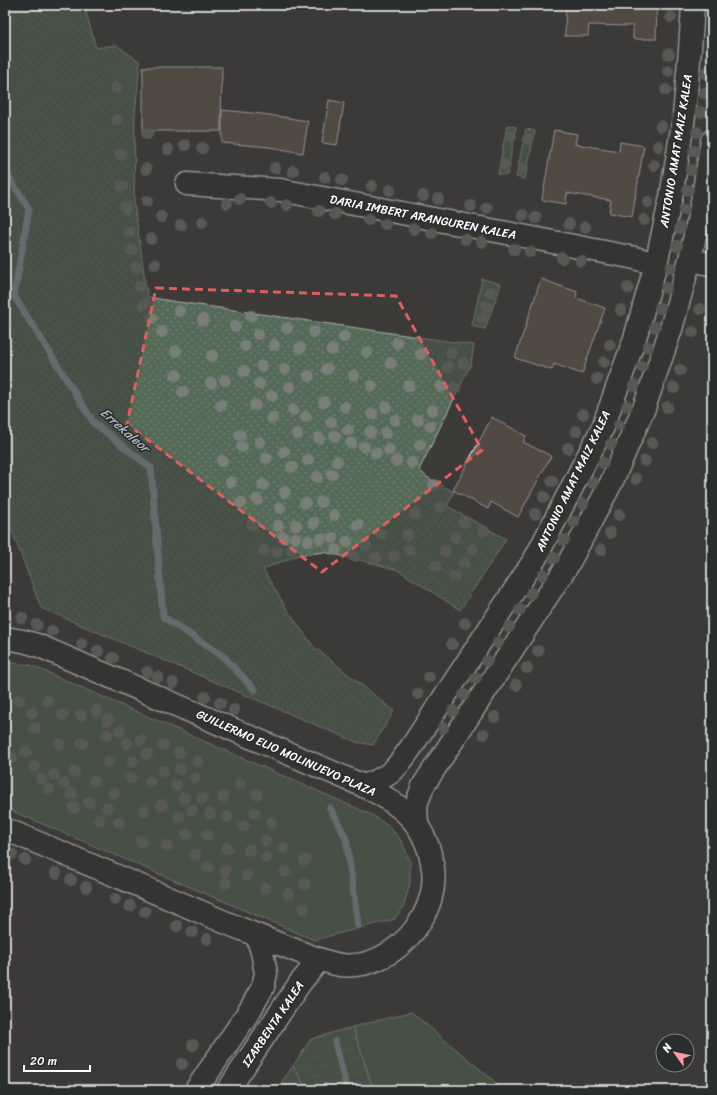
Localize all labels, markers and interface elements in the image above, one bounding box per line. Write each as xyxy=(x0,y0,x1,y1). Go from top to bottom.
street label: ANTONIO AMAT MAIZ KALEA xyxy=(653,73,699,230)
street label: DARIA IMBERT ARANGUREN KALEA xyxy=(328,188,518,246)
water label: Errekaleor xyxy=(95,402,157,460)
street label: ANTONIO AMAT MAIZ KALEA xyxy=(529,406,617,556)
street label: GUILLERMO ELIO MOLINUEVO PLAZA xyxy=(193,703,380,803)
street label: IZARBENTA KALEA xyxy=(235,976,310,1072)
north arrow xyxy=(655,1033,695,1073)
text: N xyxy=(656,1039,677,1057)
scale bar xyxy=(24,1047,90,1073)
text: 20 m xyxy=(30,1050,57,1072)

